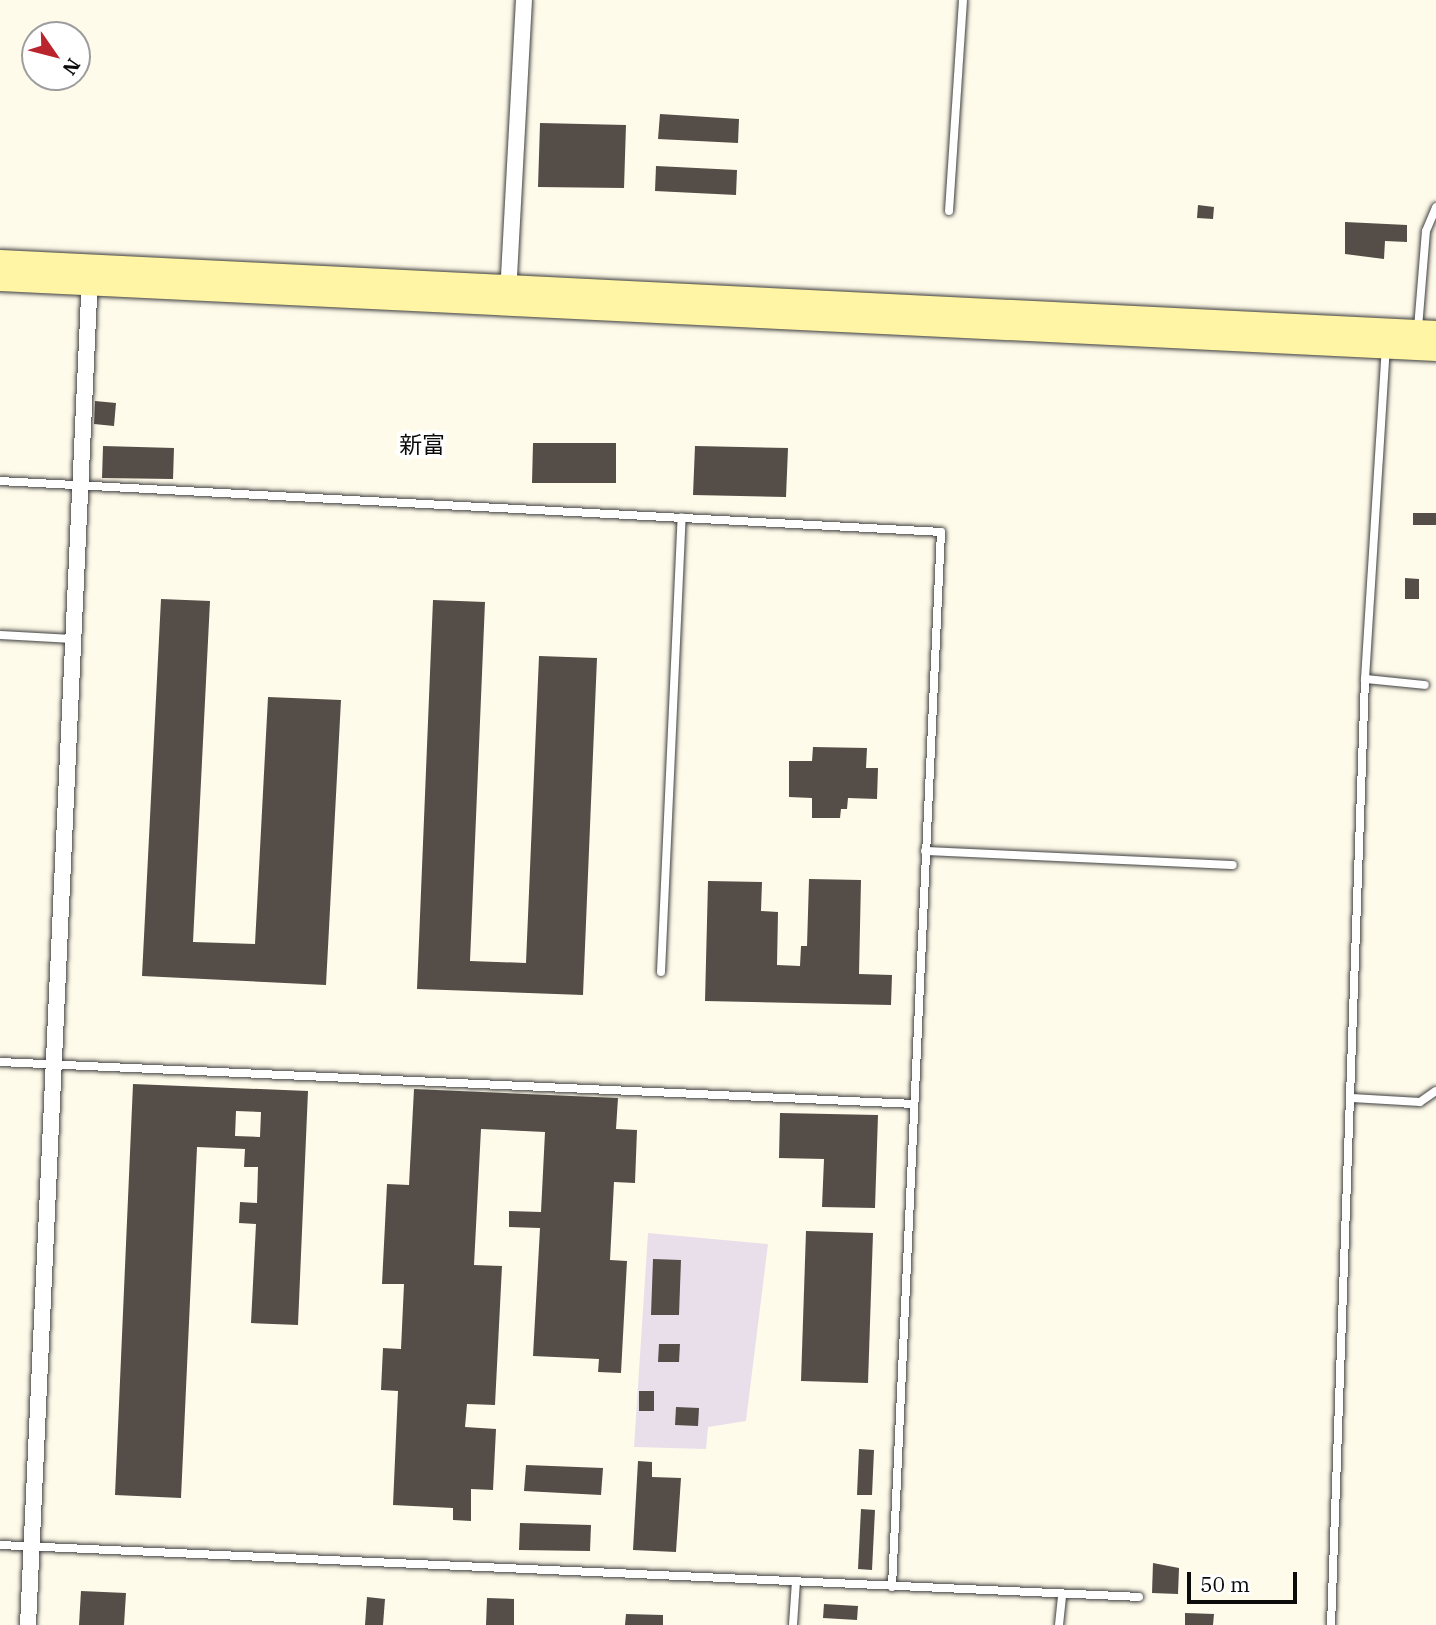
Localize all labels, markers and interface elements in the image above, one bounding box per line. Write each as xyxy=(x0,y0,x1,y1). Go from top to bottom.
north arrow xyxy=(21,21,91,91)
text: N xyxy=(57,54,86,80)
district label: 新富 xyxy=(399,430,445,458)
scale bar xyxy=(1191,1558,1301,1602)
text: 50 m xyxy=(1200,1570,1250,1598)

